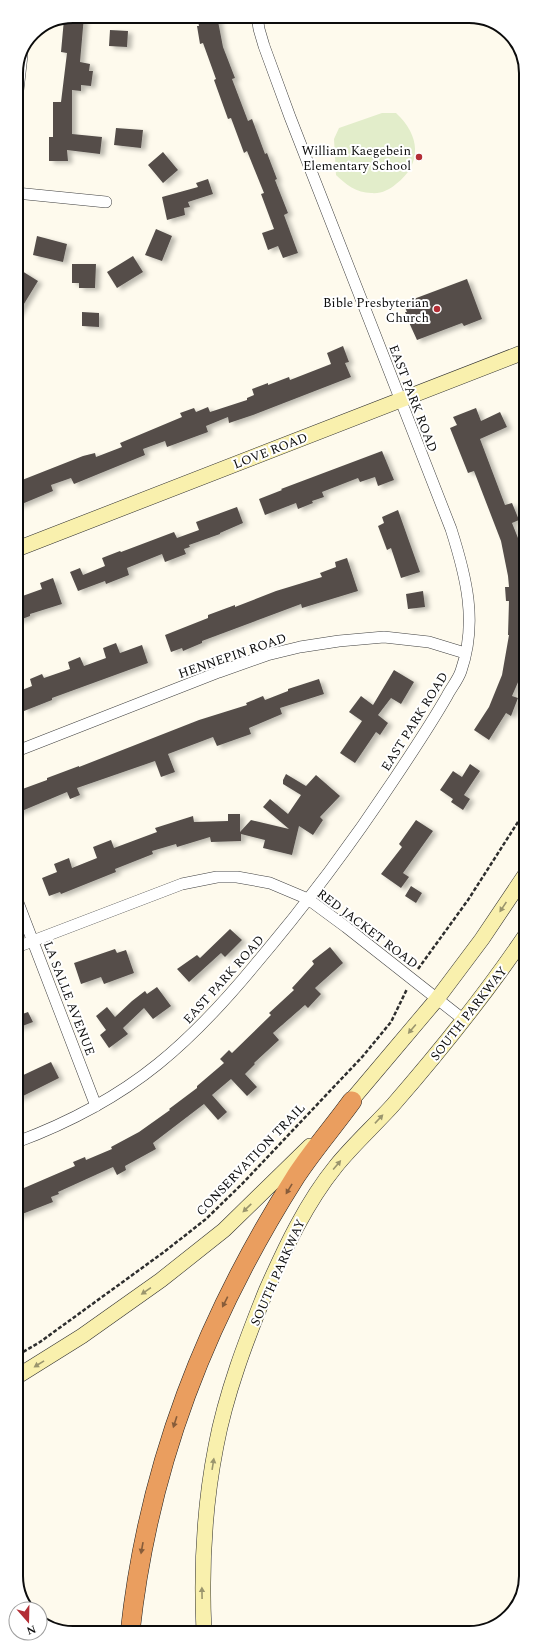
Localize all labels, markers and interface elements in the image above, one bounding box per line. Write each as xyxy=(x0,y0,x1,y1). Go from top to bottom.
place label: William Kaegebein Elementary School xyxy=(302,141,411,176)
marker: William Kaegebein Elementary School xyxy=(414,152,424,162)
place label: Bible Presbyterian Church xyxy=(323,293,429,328)
marker: Bible Presbyterian Church xyxy=(432,304,442,314)
street label: EAST PARK ROAD xyxy=(383,342,443,455)
street label: LOVE ROAD xyxy=(230,428,310,474)
street label: HENNEPIN ROAD xyxy=(175,628,289,684)
street label: EAST PARK ROAD xyxy=(376,668,453,775)
street label: RED JACKET ROAD xyxy=(313,884,422,974)
one-way arrow xyxy=(499,902,507,912)
street label: EAST PARK ROAD xyxy=(178,931,269,1029)
street label: LA SALLE AVENUE xyxy=(38,938,100,1059)
street label: SOUTH PARKWAY xyxy=(425,962,512,1065)
one-way arrow xyxy=(408,1024,417,1035)
street label: CONSERVATION TRAIL xyxy=(191,1099,310,1221)
one-way arrow xyxy=(375,1114,384,1125)
one-way arrow xyxy=(333,1160,342,1171)
one-way arrow xyxy=(285,1183,292,1195)
one-way arrow xyxy=(242,1203,251,1212)
street label: SOUTH PARKWAY xyxy=(245,1216,310,1329)
one-way arrow xyxy=(141,1287,151,1295)
one-way arrow xyxy=(222,1297,229,1308)
one-way arrow xyxy=(33,1360,45,1367)
one-way arrow xyxy=(172,1417,178,1429)
one-way arrow xyxy=(210,1458,216,1470)
one-way arrow xyxy=(139,1542,145,1554)
one-way arrow xyxy=(199,1586,205,1599)
north arrow xyxy=(8,1601,48,1641)
text: N xyxy=(24,1620,38,1639)

